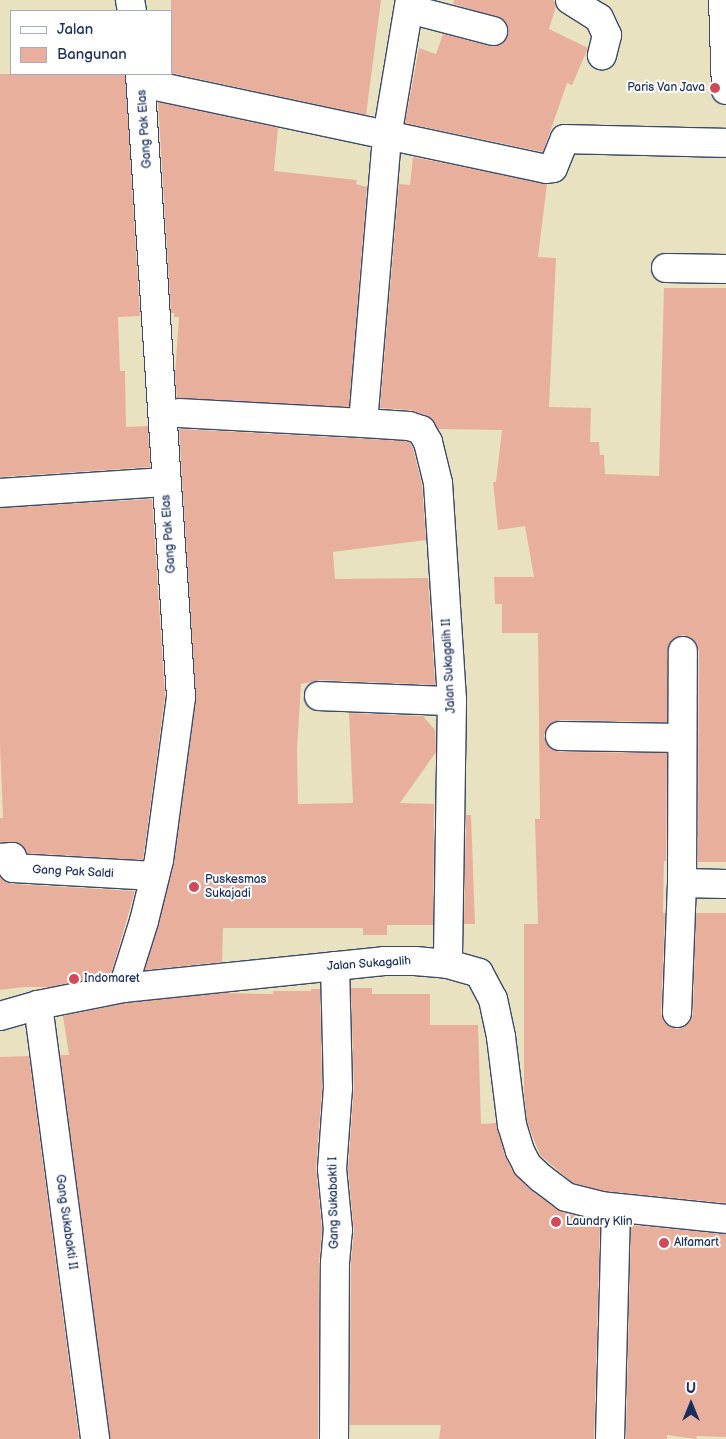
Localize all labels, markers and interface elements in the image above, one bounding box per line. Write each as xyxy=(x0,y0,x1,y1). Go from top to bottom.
legend xyxy=(10,10,172,75)
text: Jalan xyxy=(57,20,93,39)
text: Bangunan xyxy=(57,45,127,64)
place label: Paris Van Java xyxy=(626,81,705,95)
marker: Paris Van Java xyxy=(709,82,721,94)
street label: Gang Pak Elas xyxy=(135,89,155,169)
street label: Gang Pak Elas xyxy=(159,494,179,574)
street label: Jalan Sukagalih II xyxy=(439,618,459,714)
street label: Gang Pak Saldi xyxy=(32,863,114,881)
place label: Puskesmas Sukajadi xyxy=(205,873,267,901)
marker: Puskesmas Sukajadi xyxy=(187,880,201,894)
street label: Jalan Sukagalih xyxy=(326,954,412,974)
place label: Indomaret xyxy=(84,972,140,986)
marker: Indomaret xyxy=(68,973,80,985)
street label: Gang Sukabakti I xyxy=(326,1157,342,1249)
street label: Gang Sukabakti II xyxy=(52,1173,80,1271)
place label: Laundry Klin xyxy=(566,1215,633,1229)
marker: Laundry Klin xyxy=(550,1216,562,1228)
place label: Alfamart xyxy=(674,1236,719,1250)
marker: Alfamart xyxy=(658,1237,670,1249)
north arrow xyxy=(666,1379,716,1429)
text: U xyxy=(686,1380,696,1397)

